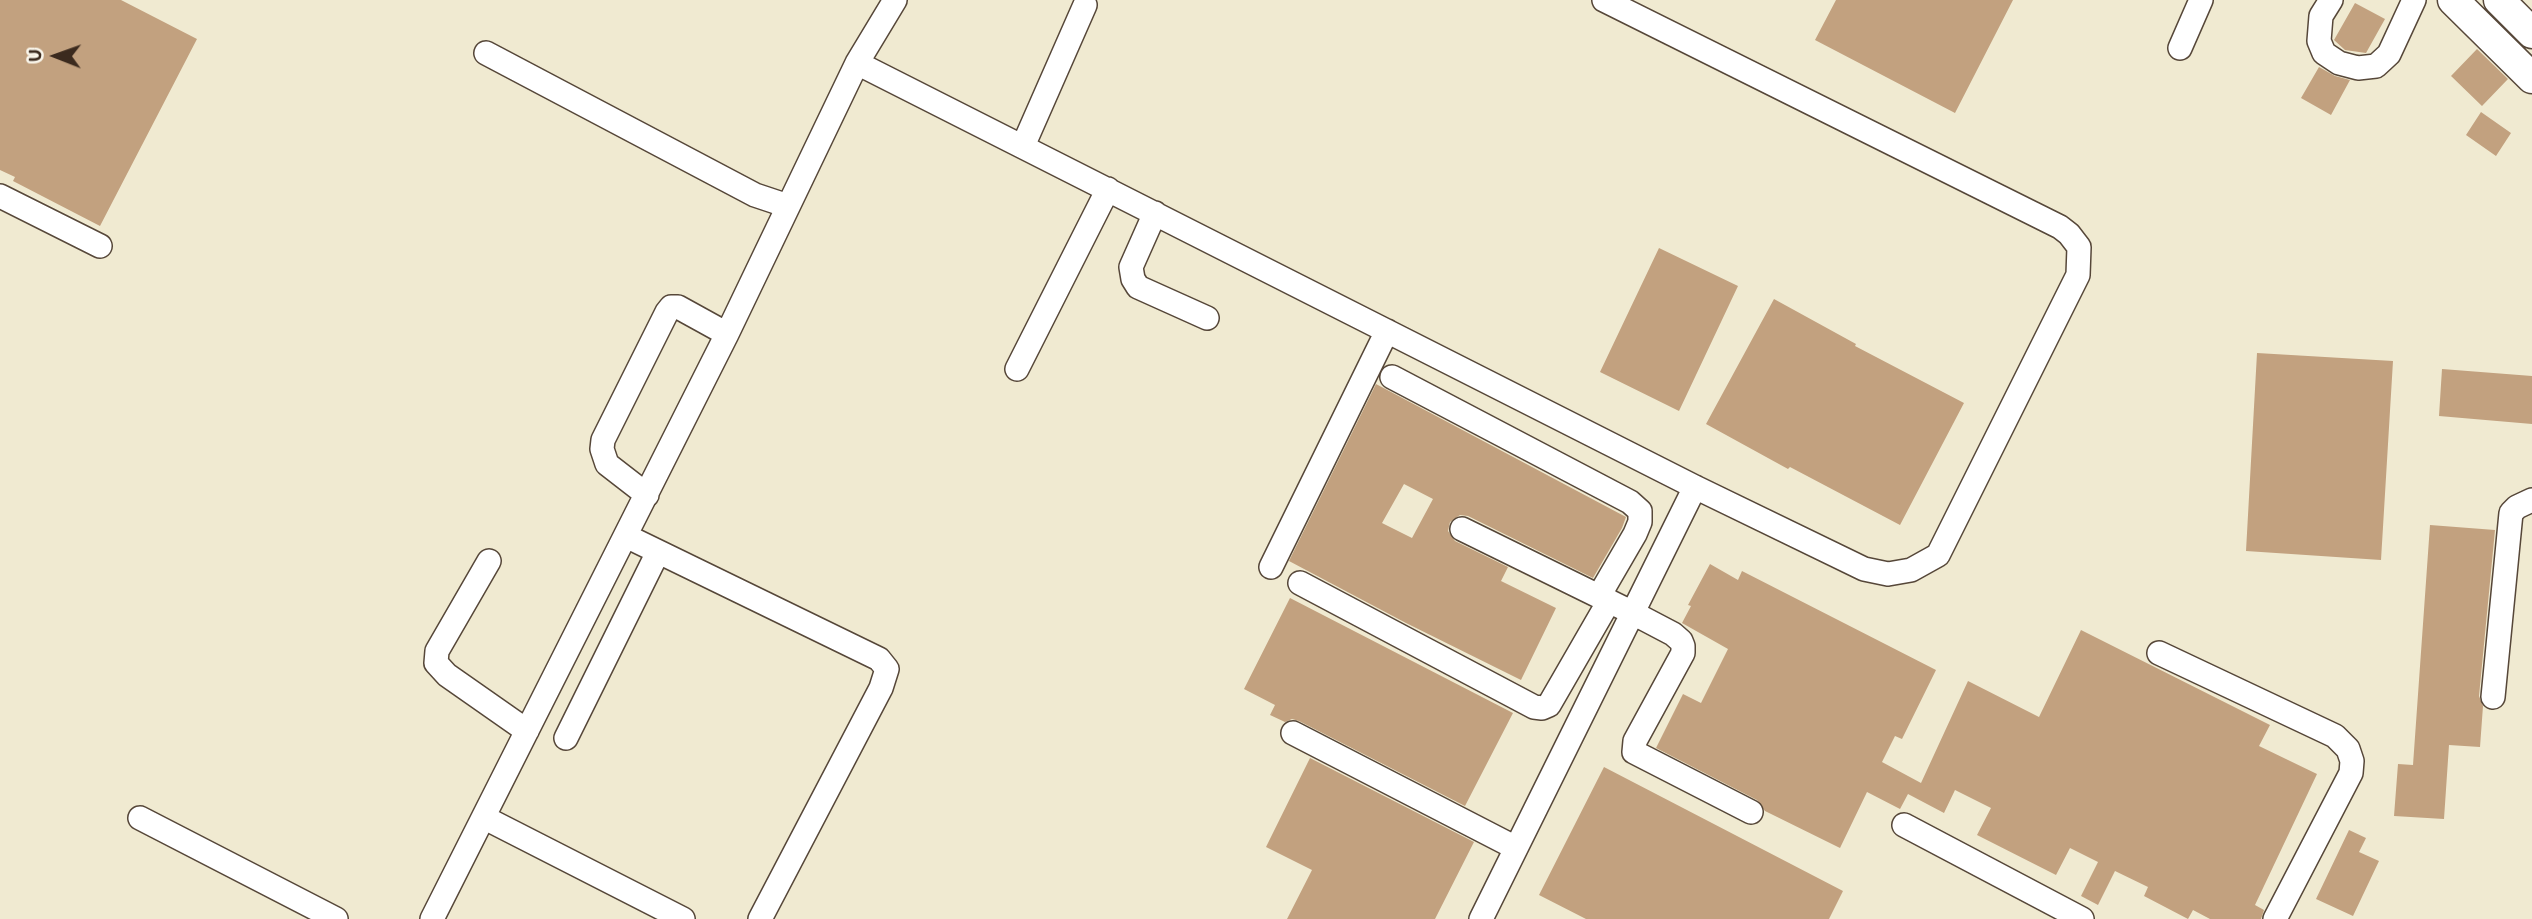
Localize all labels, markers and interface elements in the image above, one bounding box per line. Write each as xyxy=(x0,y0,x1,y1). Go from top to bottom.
north arrow xyxy=(21,21,91,91)
text: U xyxy=(23,49,46,62)

